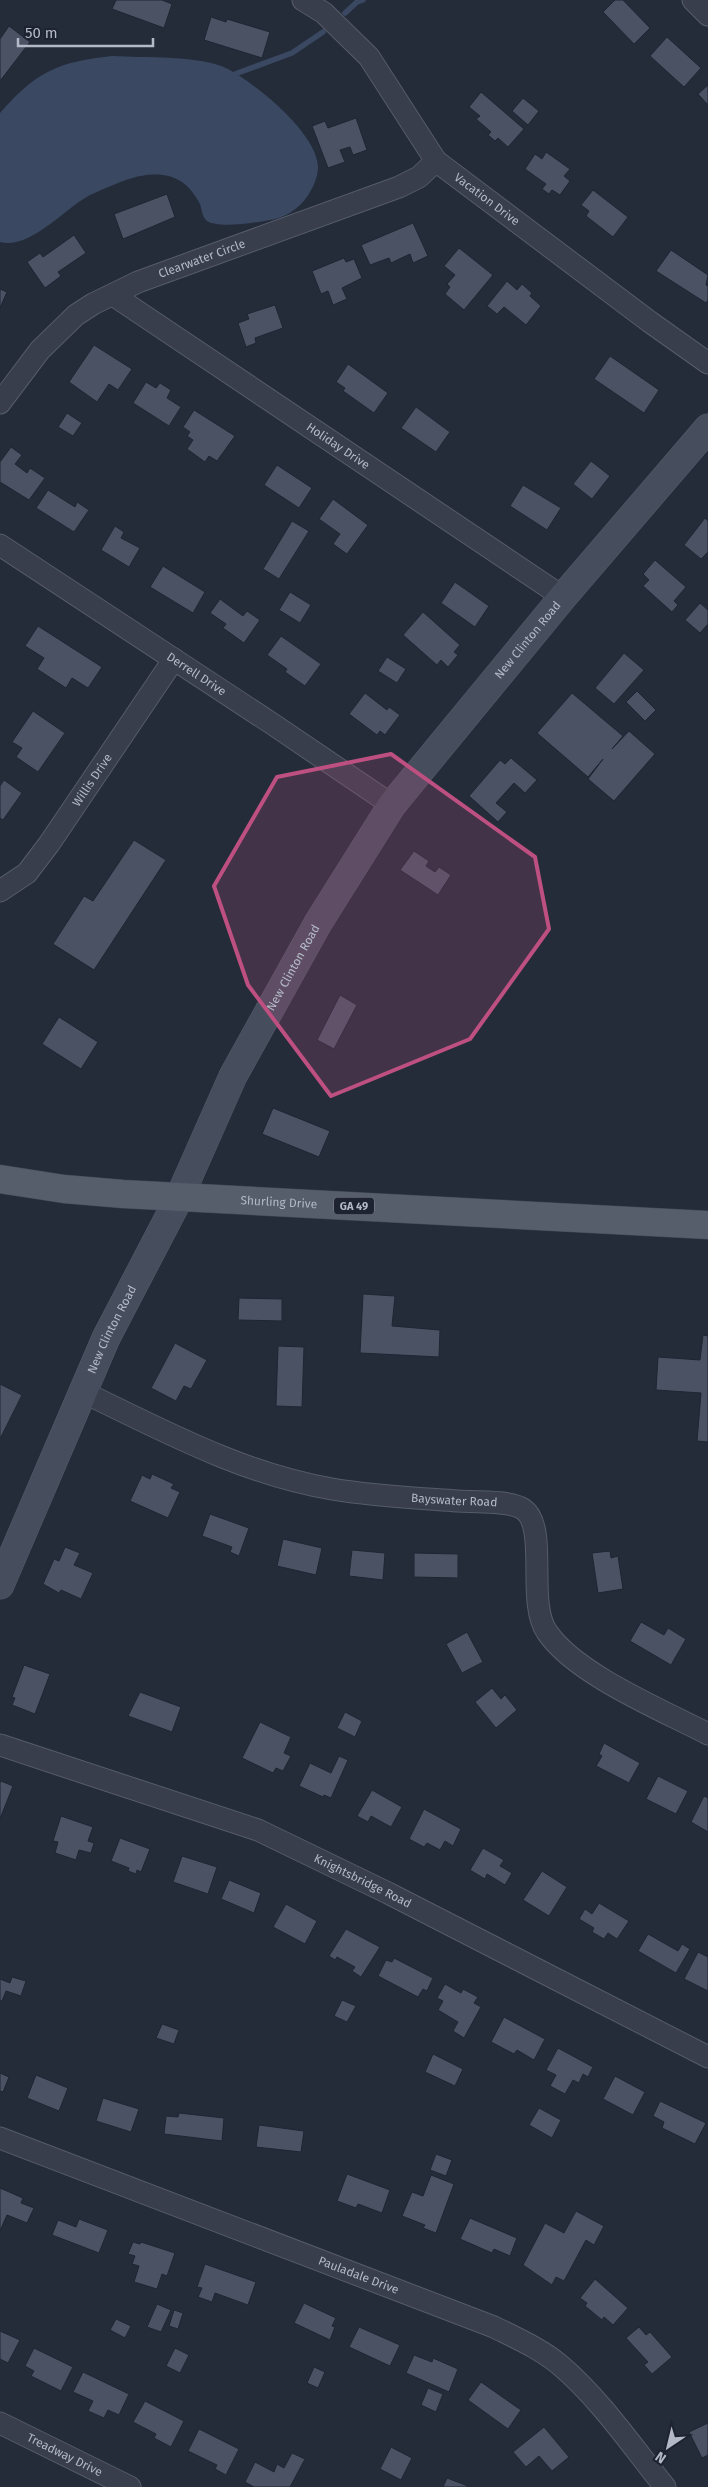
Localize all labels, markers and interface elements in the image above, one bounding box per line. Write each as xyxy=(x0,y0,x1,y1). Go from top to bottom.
scale bar xyxy=(18,15,152,47)
text: 50 m xyxy=(25,24,58,42)
street label: Vacation Drive xyxy=(451,170,522,228)
street label: Clearwater Circle xyxy=(157,237,247,281)
street label: Holiday Drive xyxy=(304,420,372,472)
street label: New Clinton Road xyxy=(492,598,564,682)
street label: Derrell Drive xyxy=(164,649,229,699)
street label: Willis Drive xyxy=(69,751,115,809)
street label: New Clinton Road xyxy=(264,922,323,1013)
street label: Shurling Drive xyxy=(240,1193,318,1211)
road number: GA 49 xyxy=(334,1198,374,1214)
street label: New Clinton Road xyxy=(85,1283,139,1376)
street label: Bayswater Road xyxy=(411,1491,498,1509)
street label: Knightsbridge Road xyxy=(312,1851,414,1911)
street label: Pauladale Drive xyxy=(317,2254,401,2297)
north arrow xyxy=(643,2422,693,2472)
street label: Treadway Drive xyxy=(25,2430,105,2479)
text: N xyxy=(652,2448,670,2467)

